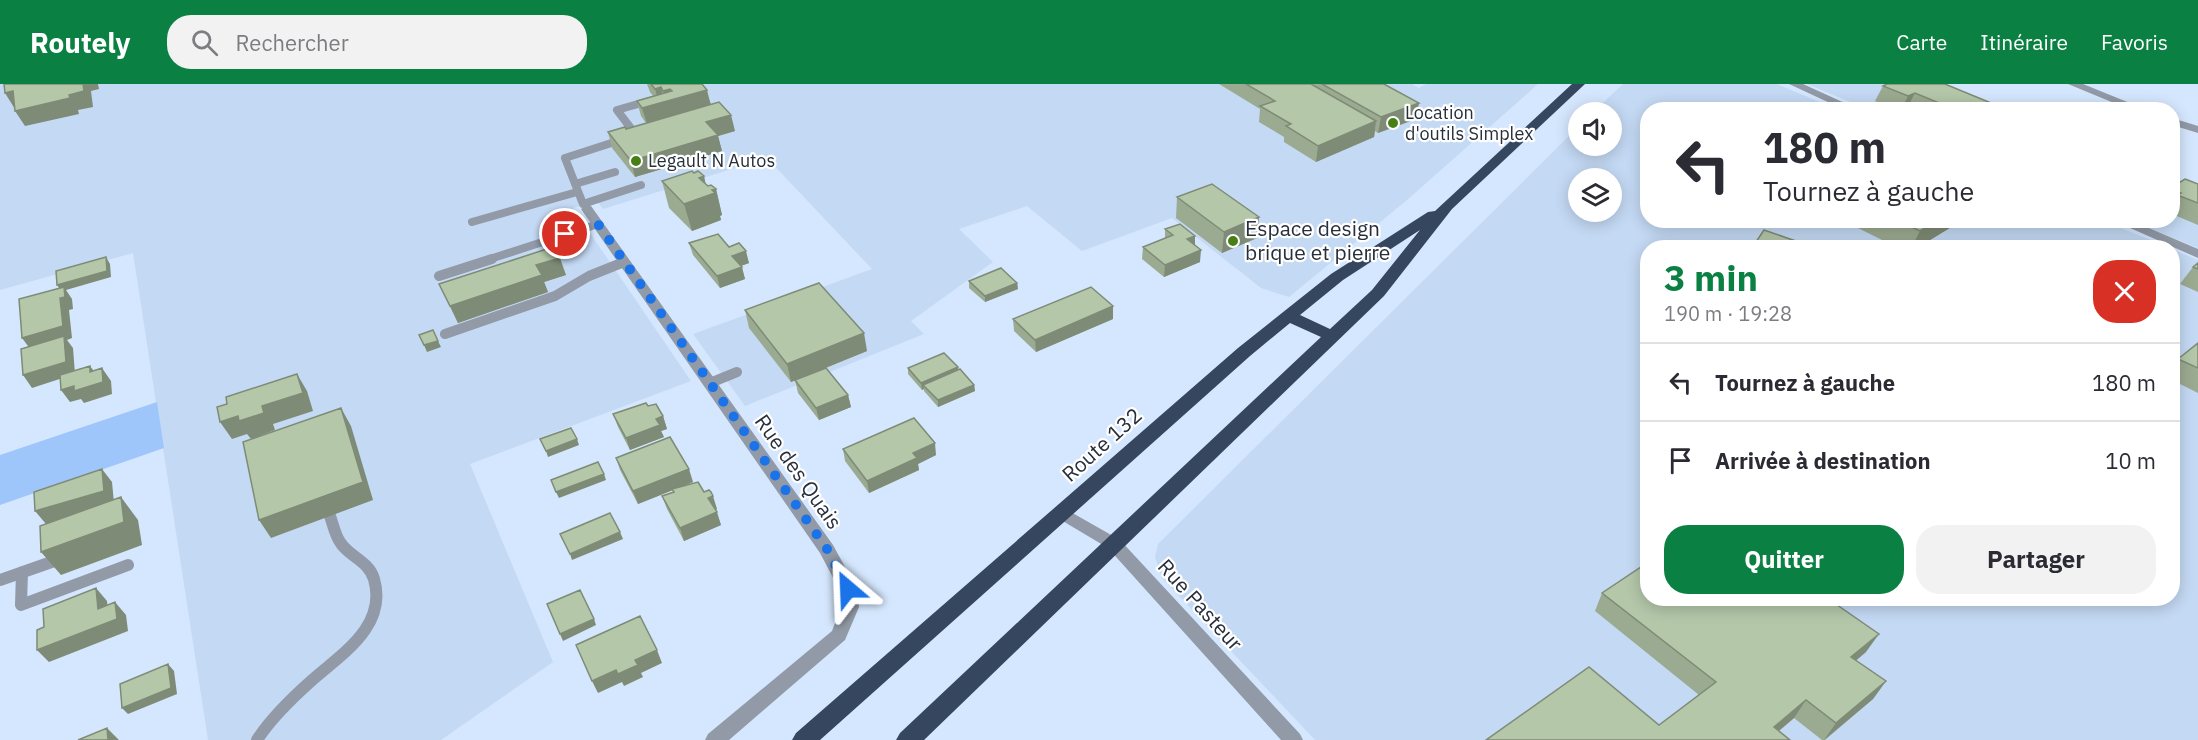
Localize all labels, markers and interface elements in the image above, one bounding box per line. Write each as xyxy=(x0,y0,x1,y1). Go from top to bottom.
search box xyxy=(167,15,587,69)
text: Routely xyxy=(30,24,131,61)
icon: search xyxy=(188,26,221,59)
text: Rechercher xyxy=(236,28,349,57)
text: Carte xyxy=(1896,28,1947,56)
text: Itinéraire xyxy=(1980,28,2068,56)
text: Favoris xyxy=(2101,28,2168,56)
place label: Location d'outils Simplex xyxy=(1405,101,1533,145)
map controls xyxy=(1568,102,1622,222)
button: sound xyxy=(1568,102,1622,156)
marker: Location d'outils Simplex xyxy=(1386,116,1400,130)
text: 180 m xyxy=(1763,120,1886,175)
icon: left xyxy=(1664,126,1742,204)
place label: Legault N Autos xyxy=(648,149,775,172)
marker: Legault N Autos xyxy=(629,154,643,168)
button: layers xyxy=(1568,168,1622,222)
text: Tournez à gauche xyxy=(1763,173,1974,208)
pin xyxy=(539,208,590,259)
place label: Espace design brique et pierre xyxy=(1245,214,1390,266)
icon: arrive xyxy=(548,217,581,250)
marker: Espace design brique et pierre xyxy=(1226,234,1240,248)
text: 3 min xyxy=(1664,254,1758,301)
button: close xyxy=(2093,260,2156,323)
text: 190 m · 19:28 xyxy=(1664,300,1792,327)
icon: left xyxy=(1664,366,1697,399)
text: Tournez à gauche xyxy=(1715,368,1895,397)
text: 180 m xyxy=(2092,368,2156,397)
street label: Route 132 xyxy=(1055,401,1147,488)
street label: Rue des Quais xyxy=(749,408,849,534)
icon: arrive xyxy=(1664,444,1697,477)
text: Arrivée à destination xyxy=(1715,446,1931,475)
text: 10 m xyxy=(2105,446,2156,475)
button: Quitter xyxy=(1664,525,1904,594)
button: Partager xyxy=(1916,525,2156,594)
street label: Rue Pasteur xyxy=(1152,553,1250,656)
position arrow xyxy=(816,557,880,621)

